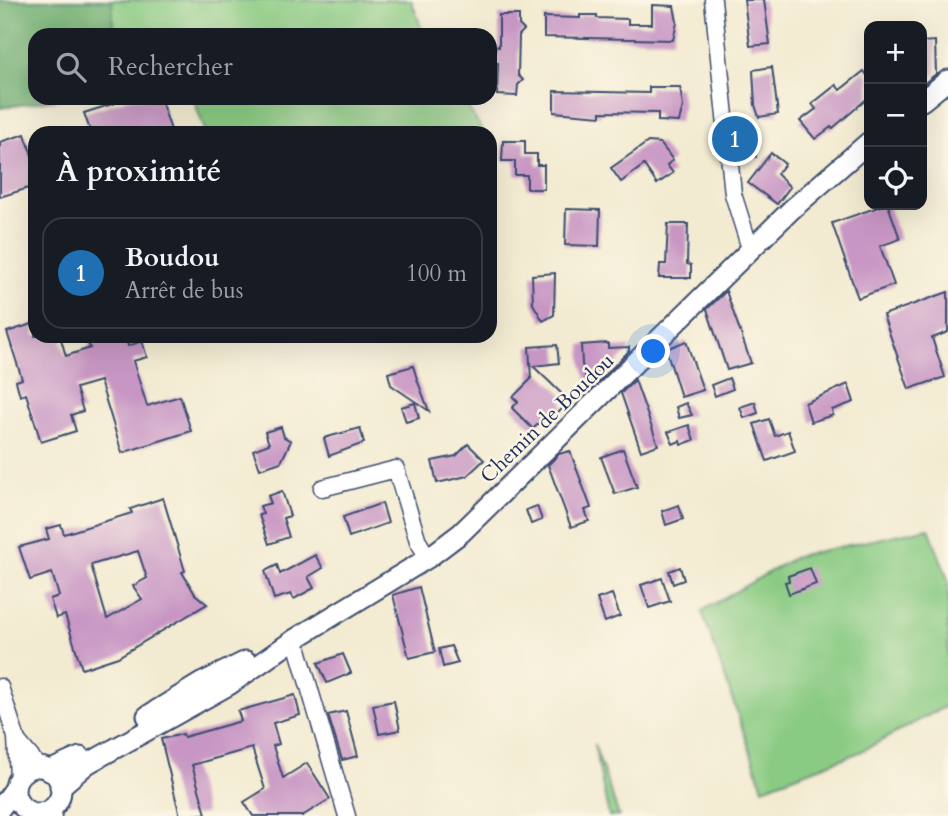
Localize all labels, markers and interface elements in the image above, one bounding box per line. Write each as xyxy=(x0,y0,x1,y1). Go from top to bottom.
map controls xyxy=(864,21,927,210)
button: + xyxy=(864,21,927,84)
search box xyxy=(28,28,497,105)
icon: search xyxy=(52,48,90,86)
text: Rechercher xyxy=(108,49,233,84)
button: − xyxy=(864,84,927,147)
pin: 1 xyxy=(712,113,758,165)
button: locate xyxy=(864,147,927,210)
text: À proximité xyxy=(56,151,221,192)
text: Boudou xyxy=(125,240,219,275)
text: 1 xyxy=(75,258,87,289)
text: 100 m xyxy=(406,258,467,289)
text: Arrêt de bus xyxy=(125,275,244,306)
your location xyxy=(636,334,670,368)
street label: Chemin de Boudou xyxy=(474,347,621,490)

